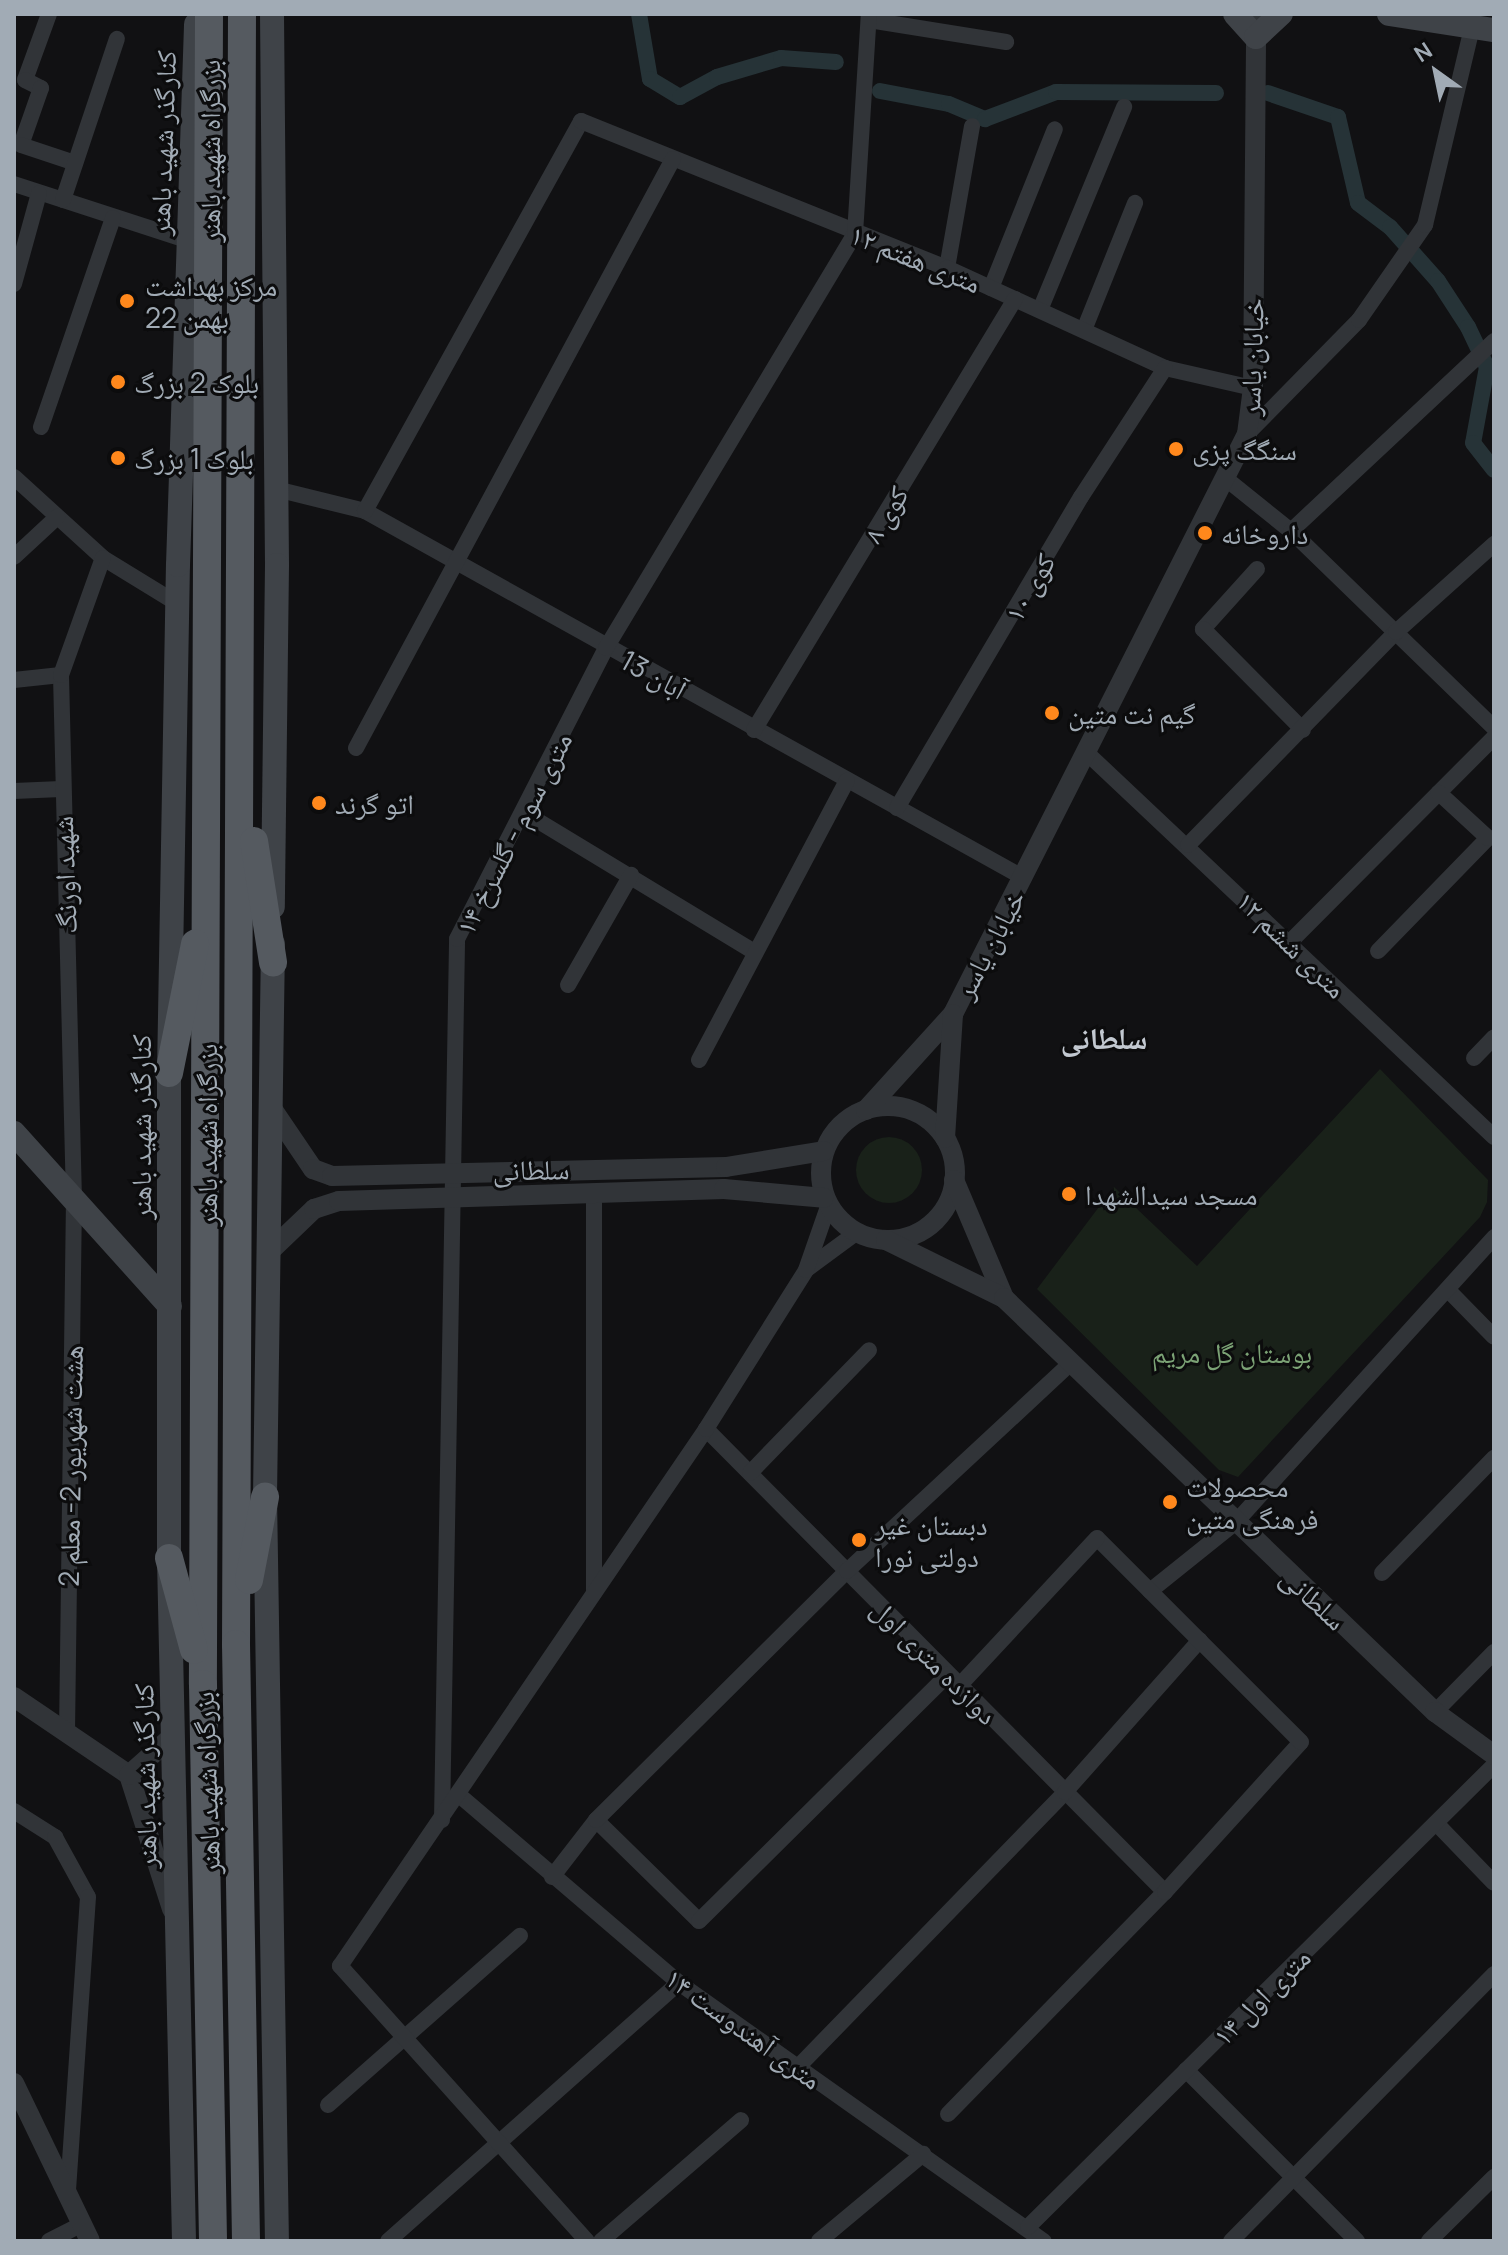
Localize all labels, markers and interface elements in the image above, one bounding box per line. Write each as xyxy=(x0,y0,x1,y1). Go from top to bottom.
north arrow xyxy=(1396,32,1476,112)
text: N xyxy=(1408,35,1438,69)
street label: کنارگذر شهید باهنر xyxy=(142,50,182,236)
street label: بزرگراه شهید باهنر xyxy=(192,60,226,242)
street label: ۱۲ متری هفتم xyxy=(846,217,986,299)
place label: مرکز بهداشت 22 بهمن xyxy=(145,268,277,334)
marker: مرکز بهداشت 22 بهمن xyxy=(116,290,138,312)
street label: خیابان یاسر xyxy=(1232,297,1270,417)
place label: بلوک 2 بزرگ xyxy=(134,365,259,399)
marker: بلوک 2 بزرگ xyxy=(109,373,127,391)
place label: سنگگ پزی xyxy=(1192,432,1297,466)
marker: سنگگ پزی xyxy=(1167,440,1185,458)
place label: بلوک 1 بزرگ xyxy=(134,441,254,475)
marker: بلوک 1 بزرگ xyxy=(109,449,127,467)
street label: کوی ۸ xyxy=(855,480,915,548)
place label: داروخانه xyxy=(1221,516,1308,550)
marker: داروخانه xyxy=(1196,524,1214,542)
street label: کوی ۱۰ xyxy=(996,547,1062,627)
street label: 13 آبان xyxy=(615,642,693,706)
place label: گیم نت متین xyxy=(1068,696,1196,730)
marker: گیم نت متین xyxy=(1043,704,1061,722)
street label: ۱۴ متری سوم - گلسرخ xyxy=(448,726,578,940)
place label: اتو گرند xyxy=(335,786,414,820)
marker: اتو گرند xyxy=(310,794,328,812)
street label: شهید اورنگ xyxy=(45,815,83,935)
street label: ۱۲ متری ششم xyxy=(1230,883,1354,1005)
street label: خیابان یاسر xyxy=(946,884,1032,1004)
district label: سلطانی xyxy=(1060,1020,1148,1056)
street label: کنارگذر شهید باهنر xyxy=(123,1034,157,1220)
street label: بزرگراه شهید باهنر xyxy=(189,1044,223,1226)
street label: سلطانی xyxy=(492,1152,570,1186)
place label: مسجد سیدالشهدا xyxy=(1085,1177,1257,1211)
marker: مسجد سیدالشهدا xyxy=(1060,1185,1078,1203)
park label: بوستان گل مریم xyxy=(1152,1335,1312,1369)
street label: هشت شهریور 2- معلم 2 xyxy=(51,1345,89,1587)
place label: محصولات فرهنگی متین xyxy=(1186,1469,1318,1535)
marker: محصولات فرهنگی متین xyxy=(1161,1493,1179,1511)
place label: دبستان غیر دولتی نورا xyxy=(875,1507,988,1573)
marker: دبستان غیر دولتی نورا xyxy=(850,1531,868,1549)
street label: سلطانی xyxy=(1274,1559,1354,1637)
street label: دوازده متری اول xyxy=(865,1591,1005,1731)
street label: کنارگذر شهید باهنر xyxy=(126,1683,162,1869)
street label: بزرگراه شهید باهنر xyxy=(186,1691,226,1875)
street label: ۱۴ متری اول xyxy=(1205,1940,1317,2052)
street label: ۱۴ متری آهندوست xyxy=(659,1960,829,2096)

